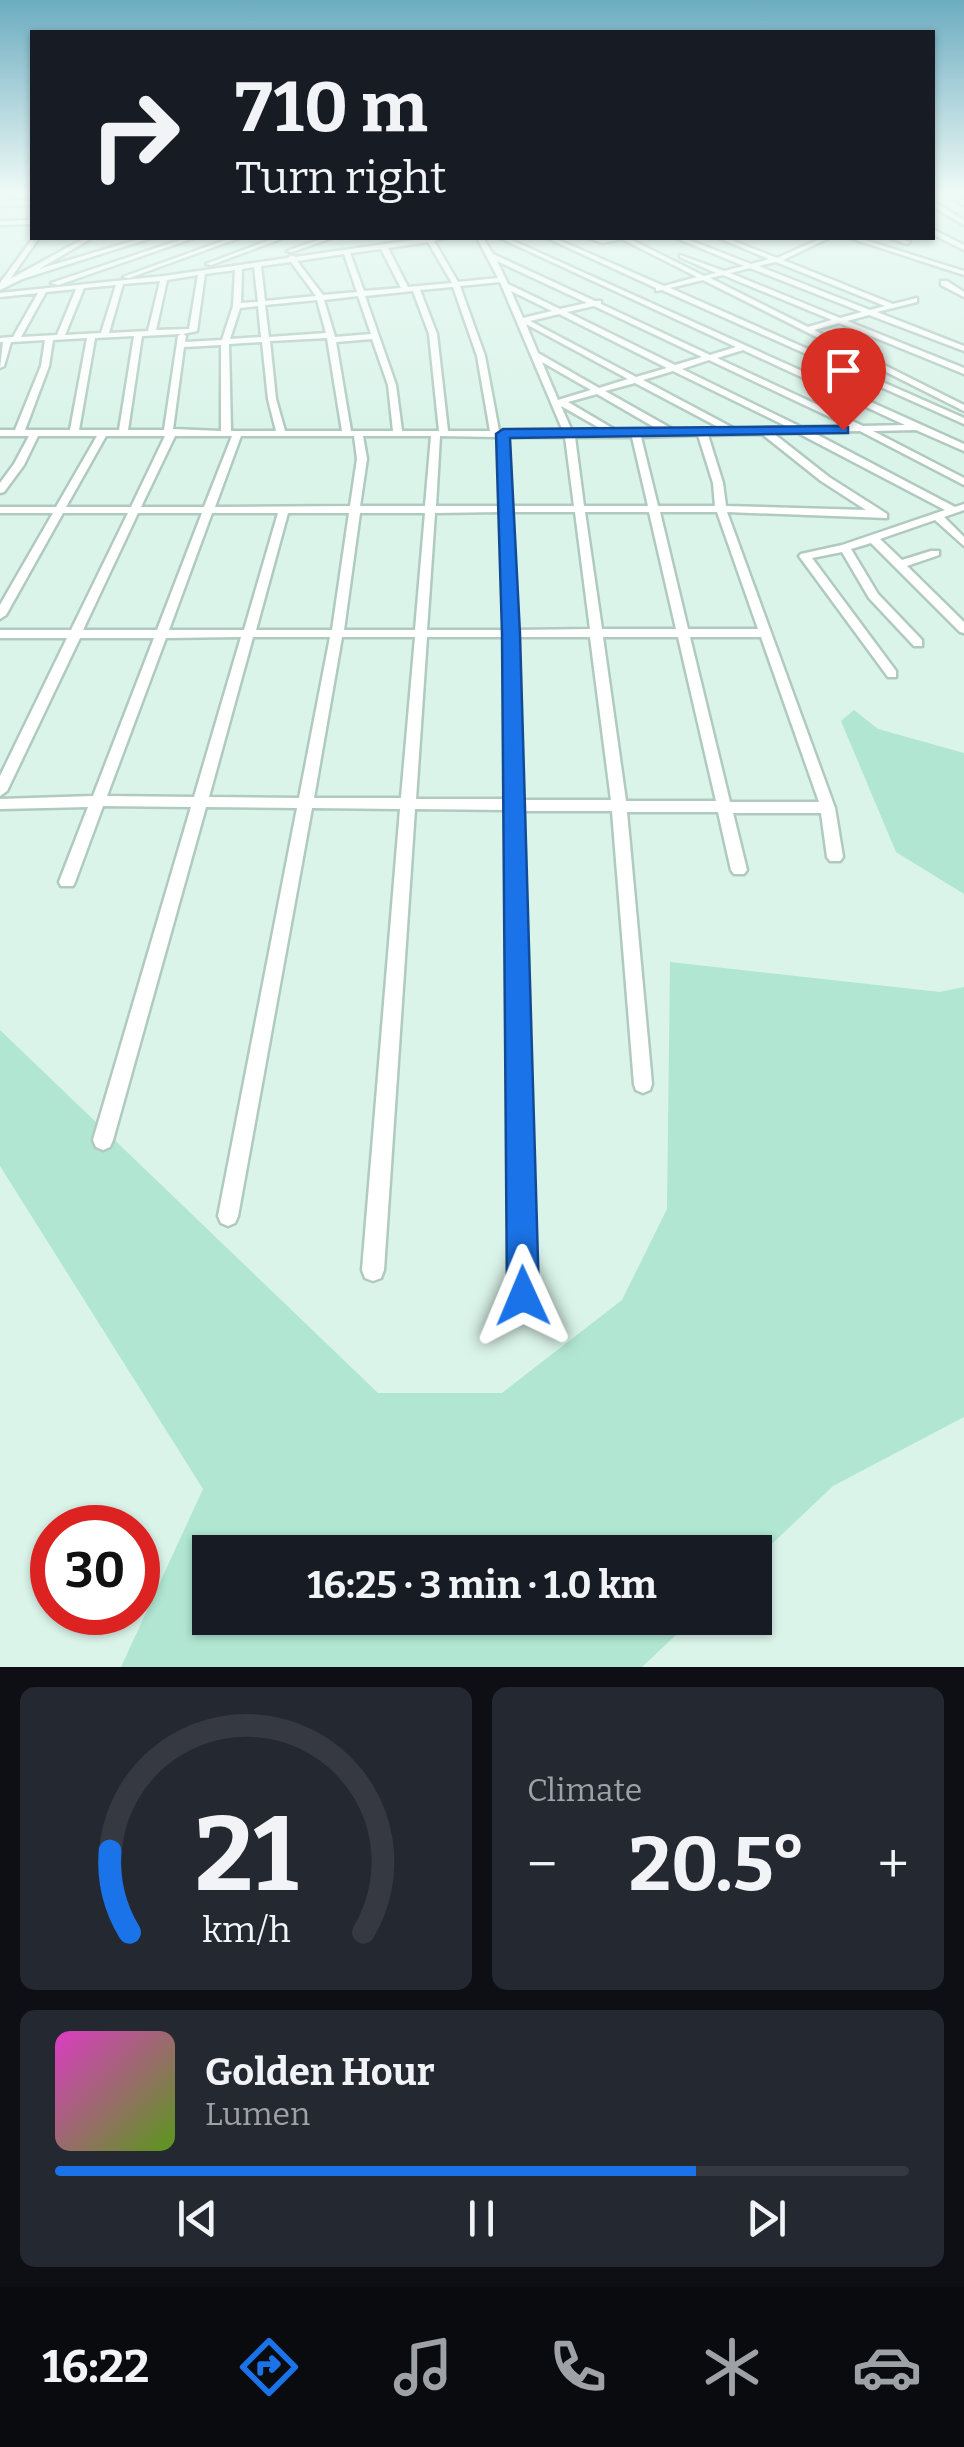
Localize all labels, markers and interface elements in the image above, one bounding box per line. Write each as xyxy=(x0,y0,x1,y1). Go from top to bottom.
text: 710 m xyxy=(235,66,428,150)
icon: right xyxy=(70,70,200,200)
text: Turn right xyxy=(235,151,447,205)
pin xyxy=(801,328,886,431)
icon: arrive xyxy=(816,343,871,398)
position arrow xyxy=(471,1244,575,1348)
speed limit sign: 30 xyxy=(30,1505,160,1635)
text: 16:25 · 3 min · 1.0 km xyxy=(307,1562,657,1608)
text: Climate xyxy=(527,1771,642,1809)
text: 21 xyxy=(194,1793,298,1918)
text: 20.5° xyxy=(629,1820,806,1910)
text: − xyxy=(527,1832,557,1898)
text: + xyxy=(878,1832,909,1898)
text: km/h xyxy=(202,1909,290,1951)
text: Golden Hour xyxy=(205,2049,435,2095)
text: Lumen xyxy=(205,2095,310,2133)
icon: previous xyxy=(170,2191,225,2246)
icon: pause xyxy=(454,2191,509,2246)
icon: next xyxy=(739,2191,794,2246)
icon: directions xyxy=(234,2332,304,2402)
icon: music xyxy=(388,2332,458,2402)
icon: phone xyxy=(543,2332,613,2402)
icon: climate xyxy=(697,2332,767,2402)
icon: car xyxy=(852,2332,922,2402)
text: 16:22 xyxy=(42,2340,149,2394)

